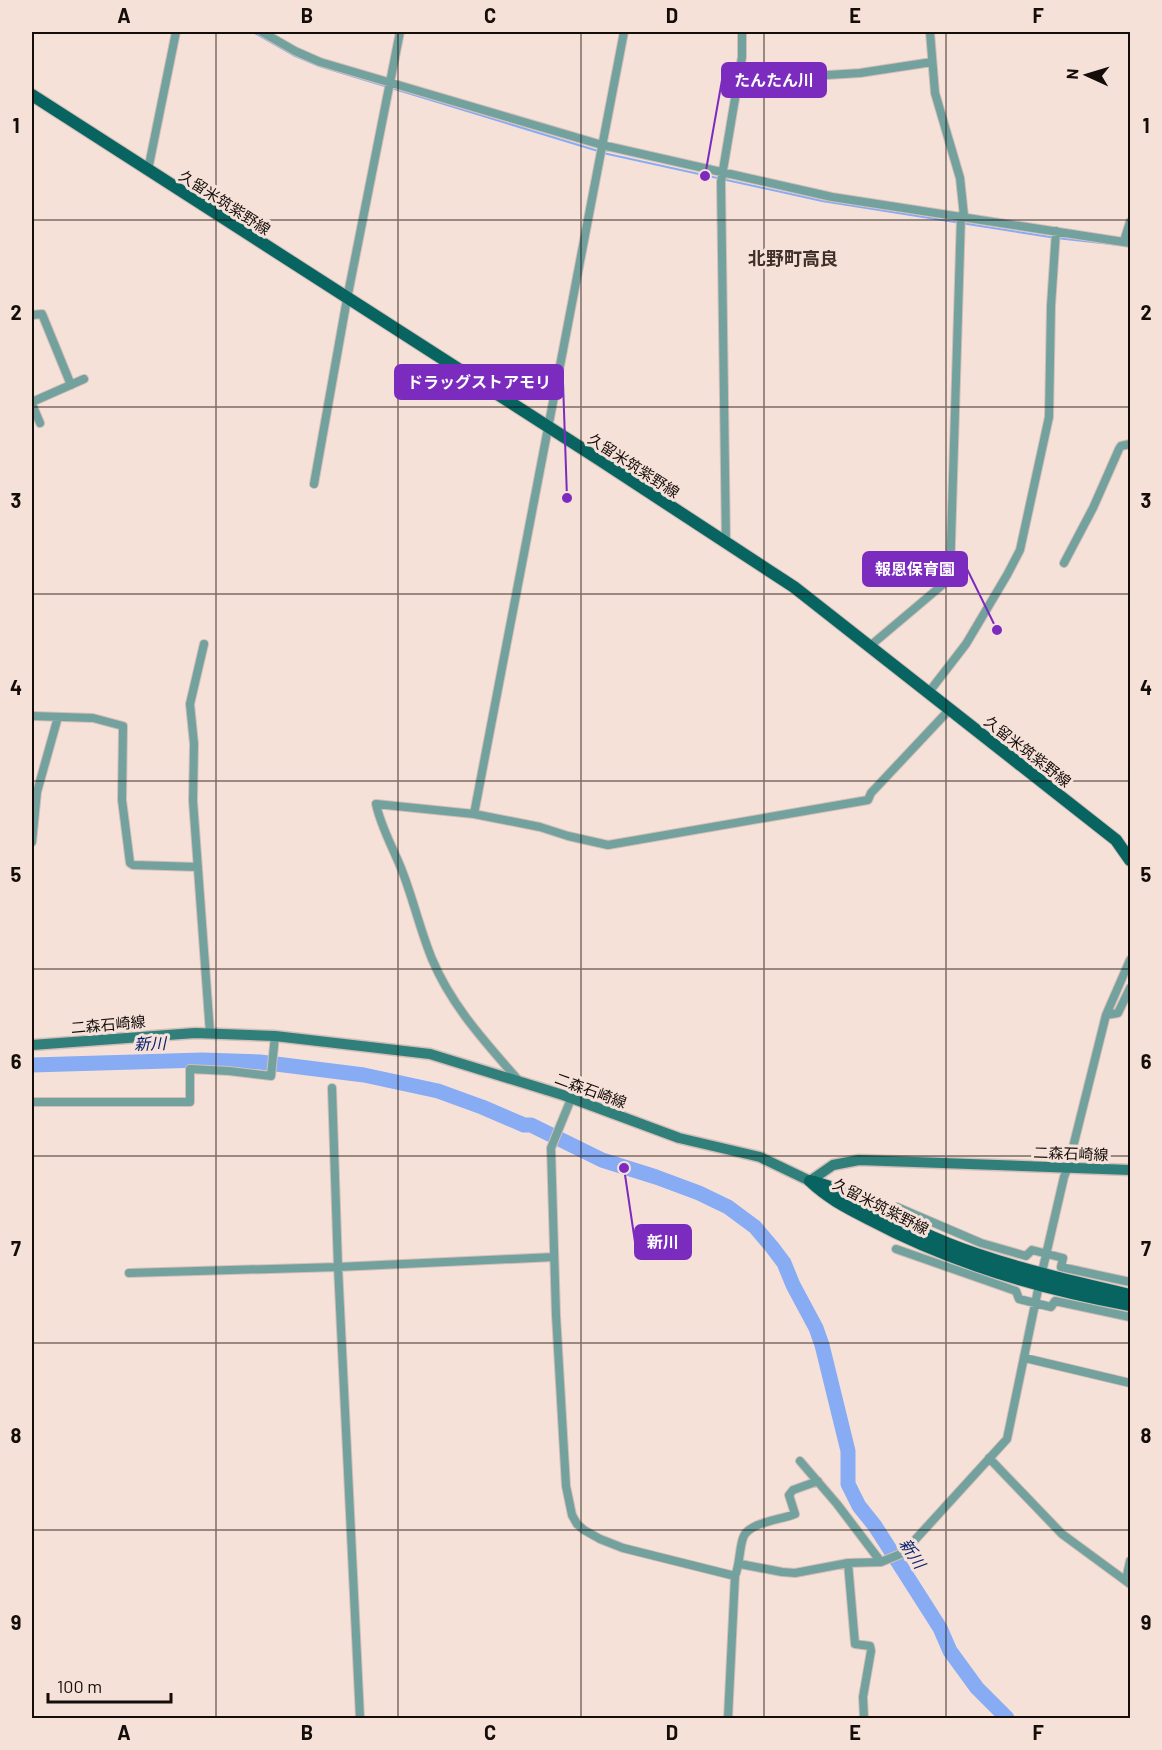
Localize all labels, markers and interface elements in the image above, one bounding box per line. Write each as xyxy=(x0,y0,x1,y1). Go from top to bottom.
text: A xyxy=(117,3,131,27)
text: B xyxy=(301,3,313,27)
text: C xyxy=(484,3,496,27)
text: D xyxy=(666,3,678,27)
text: E xyxy=(849,3,861,27)
text: F xyxy=(1032,3,1044,27)
north arrow xyxy=(1057,45,1117,105)
callout: たんたん川 xyxy=(722,63,826,97)
text: N xyxy=(1062,68,1081,80)
text: たんたん川 xyxy=(734,70,814,89)
text: 1 xyxy=(12,113,20,137)
text: 1 xyxy=(1142,113,1150,137)
street label: 久留米筑紫野線 xyxy=(176,166,274,238)
district label: 北野町高良 xyxy=(748,247,838,269)
text: 2 xyxy=(10,300,22,324)
text: 2 xyxy=(1140,300,1152,324)
callout: ドラッグストアモリ xyxy=(395,365,563,399)
text: ドラッグストアモリ xyxy=(407,372,551,391)
street label: 久留米筑紫野線 xyxy=(585,429,683,501)
text: 3 xyxy=(11,488,21,512)
text: 3 xyxy=(1141,488,1151,512)
callout: 報恩保育園 xyxy=(863,552,967,586)
text: 報恩保育園 xyxy=(875,559,955,578)
text: 4 xyxy=(10,675,22,699)
text: 4 xyxy=(1140,675,1152,699)
street label: 久留米筑紫野線 xyxy=(981,712,1075,790)
text: 5 xyxy=(11,862,22,886)
text: 5 xyxy=(1141,862,1152,886)
street label: 二森石崎線 xyxy=(70,1012,146,1036)
water label: 新川 xyxy=(134,1033,168,1053)
text: 6 xyxy=(11,1049,22,1073)
text: 6 xyxy=(1141,1049,1152,1073)
street label: 二森石崎線 xyxy=(553,1069,629,1111)
street label: 二森石崎線 xyxy=(1033,1143,1109,1163)
street label: 久留米筑紫野線 xyxy=(830,1174,932,1238)
callout: 新川 xyxy=(635,1225,691,1259)
text: 新川 xyxy=(647,1232,679,1251)
text: 7 xyxy=(11,1236,21,1260)
text: 7 xyxy=(1141,1236,1151,1260)
text: 8 xyxy=(11,1423,22,1447)
text: 8 xyxy=(1141,1423,1152,1447)
water label: 新川 xyxy=(896,1534,931,1573)
text: 9 xyxy=(11,1610,21,1634)
text: 9 xyxy=(1141,1610,1151,1634)
scale bar xyxy=(48,1666,171,1704)
text: 100 m xyxy=(57,1675,102,1697)
text: A xyxy=(117,1720,131,1744)
text: B xyxy=(301,1720,313,1744)
text: C xyxy=(484,1720,496,1744)
text: D xyxy=(666,1720,678,1744)
text: E xyxy=(849,1720,861,1744)
text: F xyxy=(1032,1720,1044,1744)

